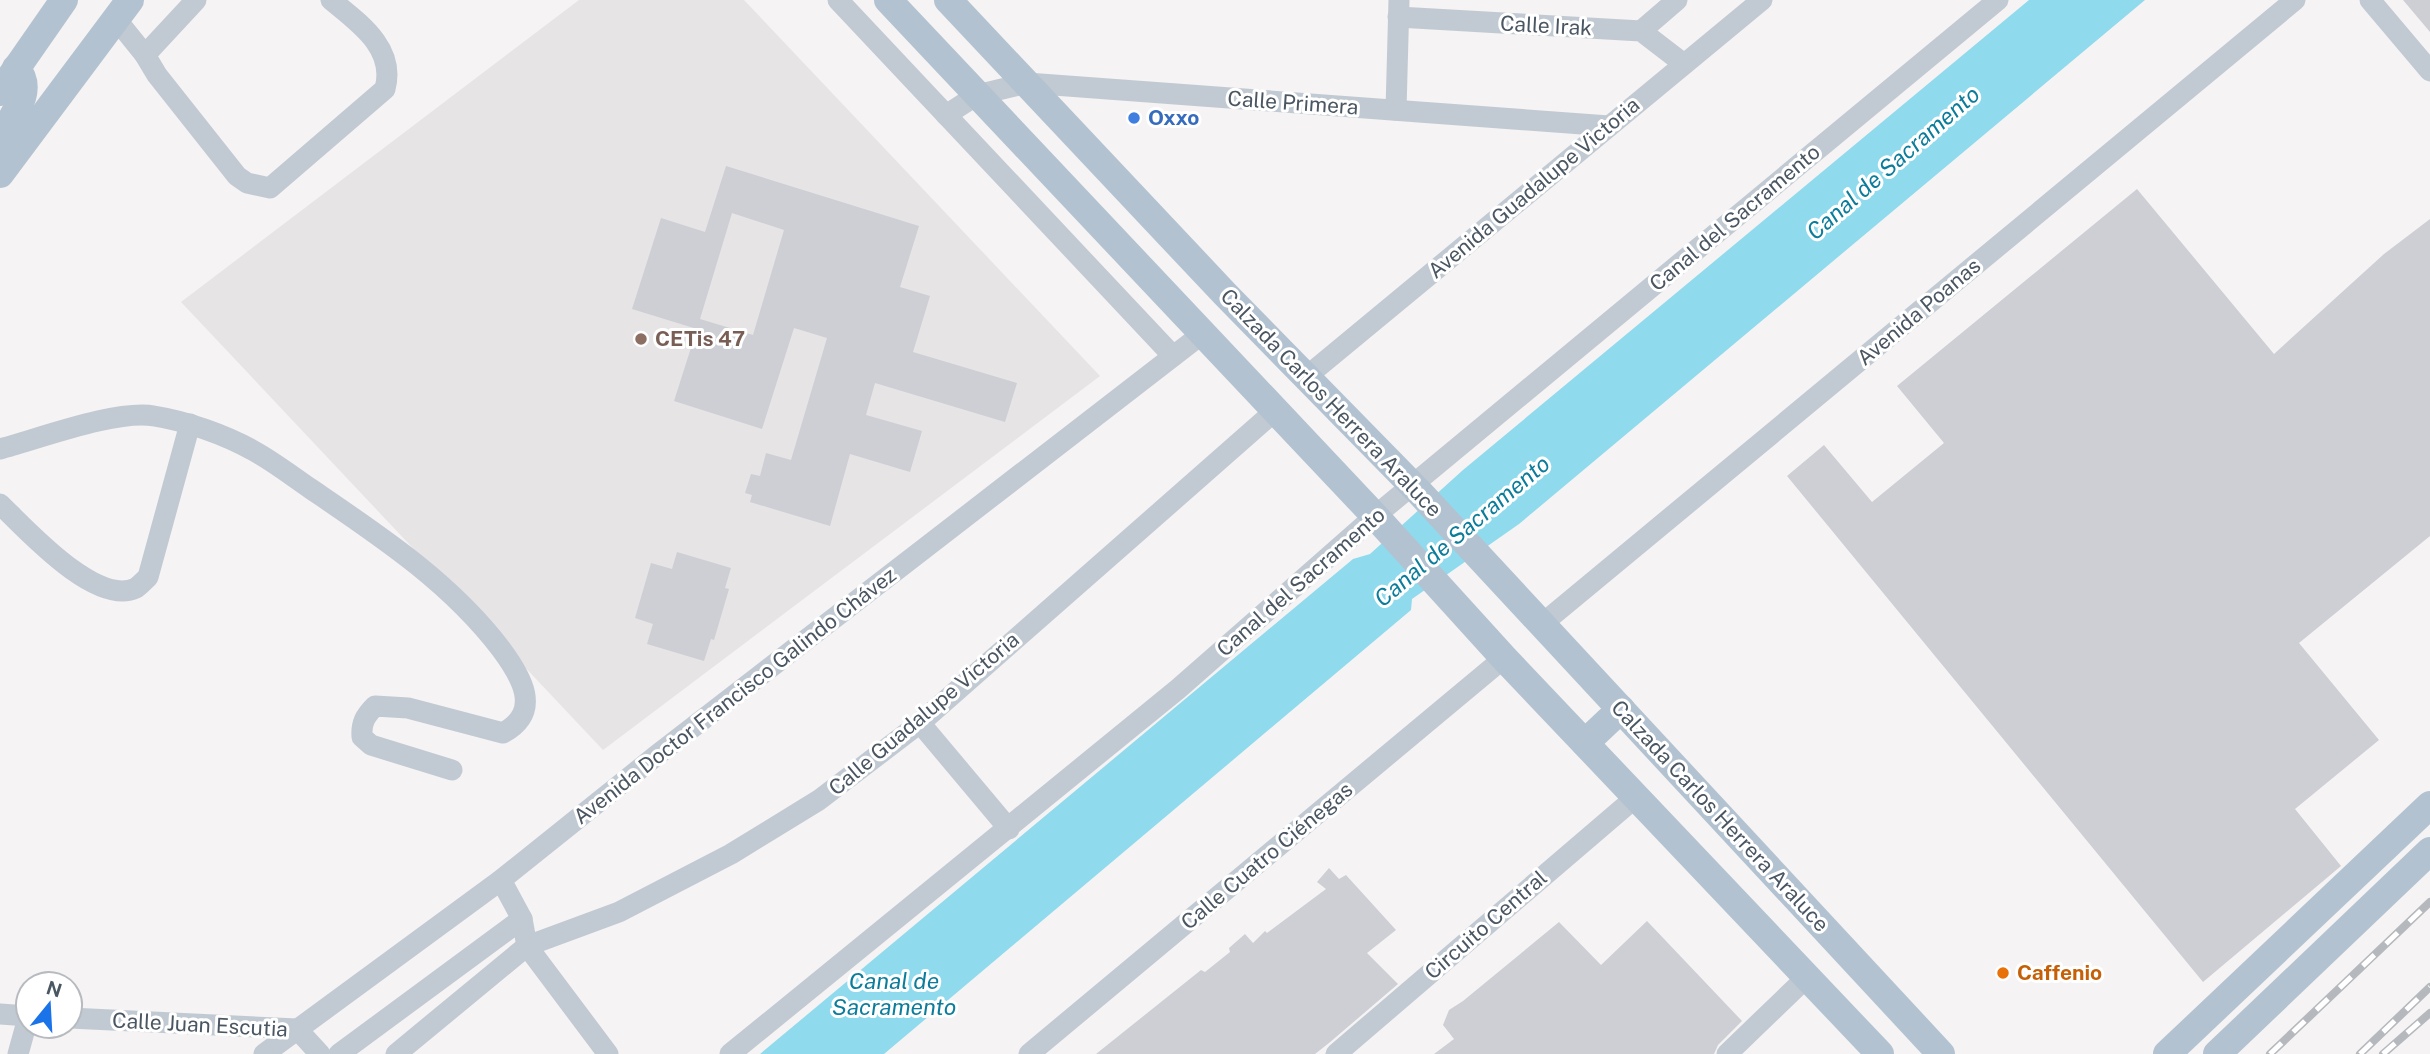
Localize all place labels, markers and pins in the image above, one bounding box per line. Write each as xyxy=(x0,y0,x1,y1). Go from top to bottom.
place label: Oxxo xyxy=(1148,105,1199,130)
marker: Oxxo xyxy=(1126,110,1142,126)
place label: CETis 47 xyxy=(655,326,745,351)
marker: CETis 47 xyxy=(633,331,649,347)
place label: Caffenio xyxy=(2017,960,2102,985)
marker: Caffenio xyxy=(1995,965,2011,981)

